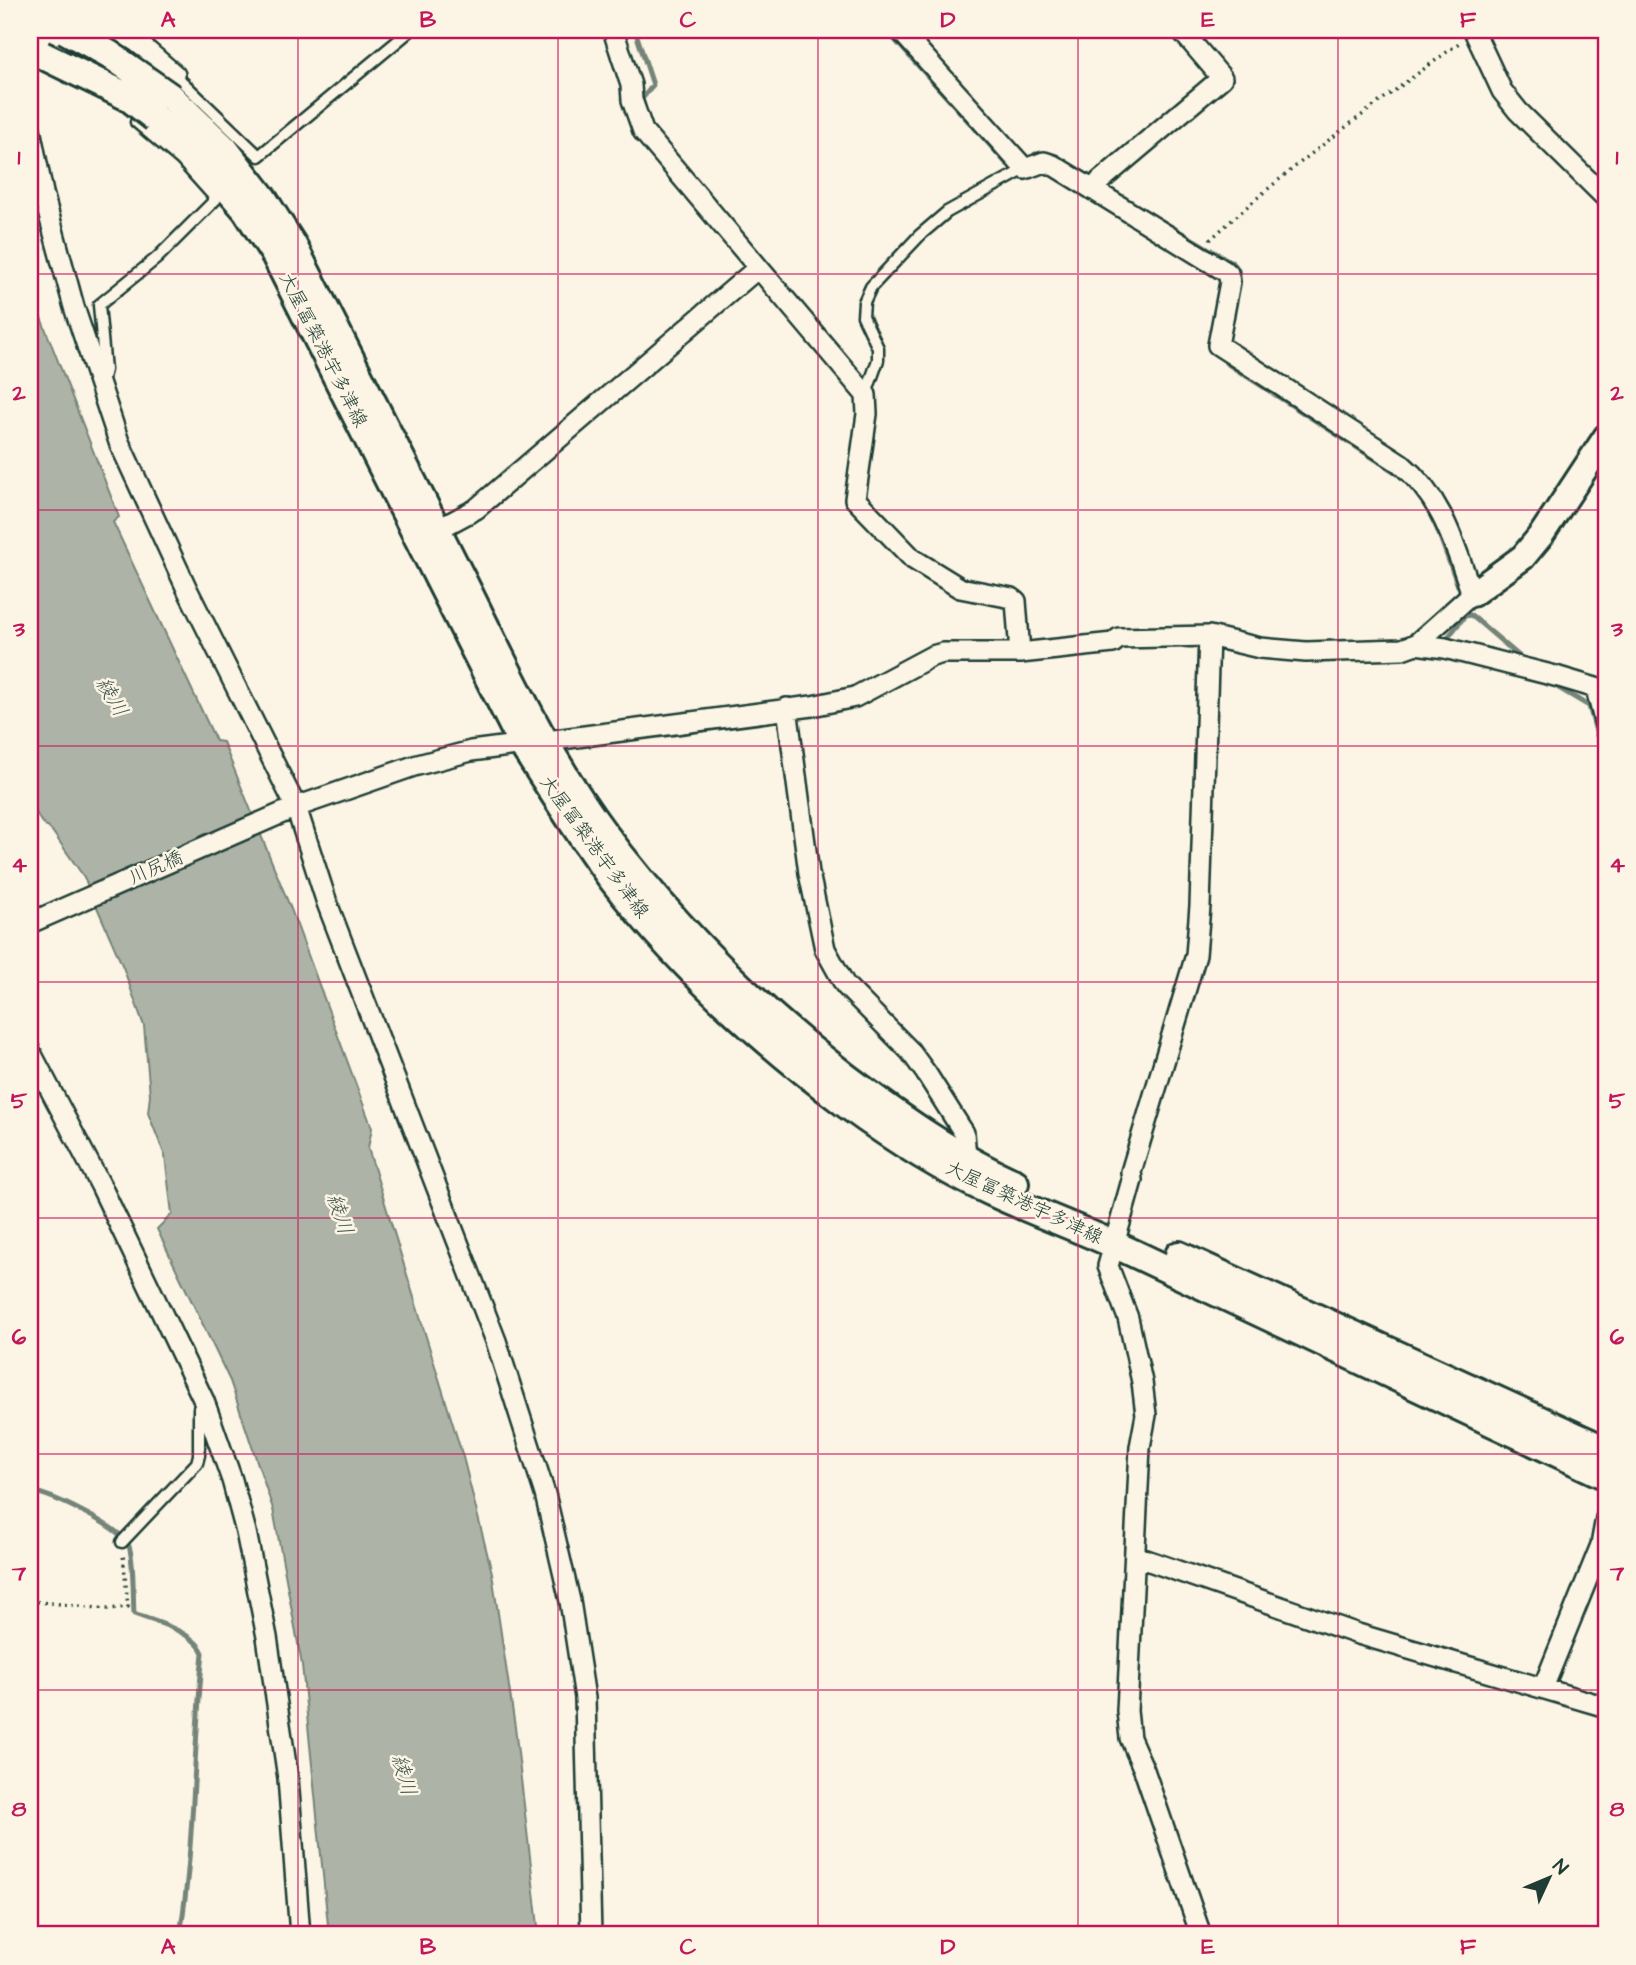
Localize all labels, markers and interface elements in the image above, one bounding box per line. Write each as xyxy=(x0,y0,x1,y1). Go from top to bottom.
text: A xyxy=(161,4,176,36)
text: B xyxy=(420,4,437,36)
text: C xyxy=(680,4,697,36)
text: D xyxy=(941,4,956,36)
text: E xyxy=(1201,4,1215,36)
text: F xyxy=(1460,4,1477,36)
text: 1 xyxy=(18,141,21,173)
text: 1 xyxy=(1616,141,1619,173)
street label: 大屋冨築港宇多津線 xyxy=(272,268,374,432)
text: 2 xyxy=(11,377,26,409)
text: 2 xyxy=(1609,377,1624,409)
text: 3 xyxy=(12,613,25,645)
text: 3 xyxy=(1610,613,1623,645)
water label: 綾川 xyxy=(89,672,135,722)
street label: 大屋冨築港宇多津線 xyxy=(533,770,655,924)
street label: 川尻橋 xyxy=(124,844,188,892)
text: 4 xyxy=(11,849,27,881)
text: 4 xyxy=(1609,849,1625,881)
text: 5 xyxy=(11,1085,28,1117)
text: 5 xyxy=(1609,1085,1626,1117)
street label: 大屋冨築港宇多津線 xyxy=(941,1155,1107,1251)
water label: 綾川 xyxy=(320,1190,360,1238)
text: 6 xyxy=(12,1321,27,1353)
text: 6 xyxy=(1610,1321,1625,1353)
text: 7 xyxy=(11,1557,27,1589)
text: 7 xyxy=(1609,1557,1625,1589)
water label: 綾川 xyxy=(385,1751,423,1799)
text: 8 xyxy=(12,1793,27,1825)
text: 8 xyxy=(1610,1793,1625,1825)
north arrow xyxy=(1514,1842,1584,1912)
text: N xyxy=(1546,1854,1574,1881)
text: A xyxy=(161,1931,176,1963)
text: B xyxy=(420,1931,437,1963)
text: C xyxy=(680,1931,697,1963)
text: D xyxy=(941,1931,956,1963)
text: E xyxy=(1201,1931,1215,1963)
text: F xyxy=(1460,1931,1477,1963)

